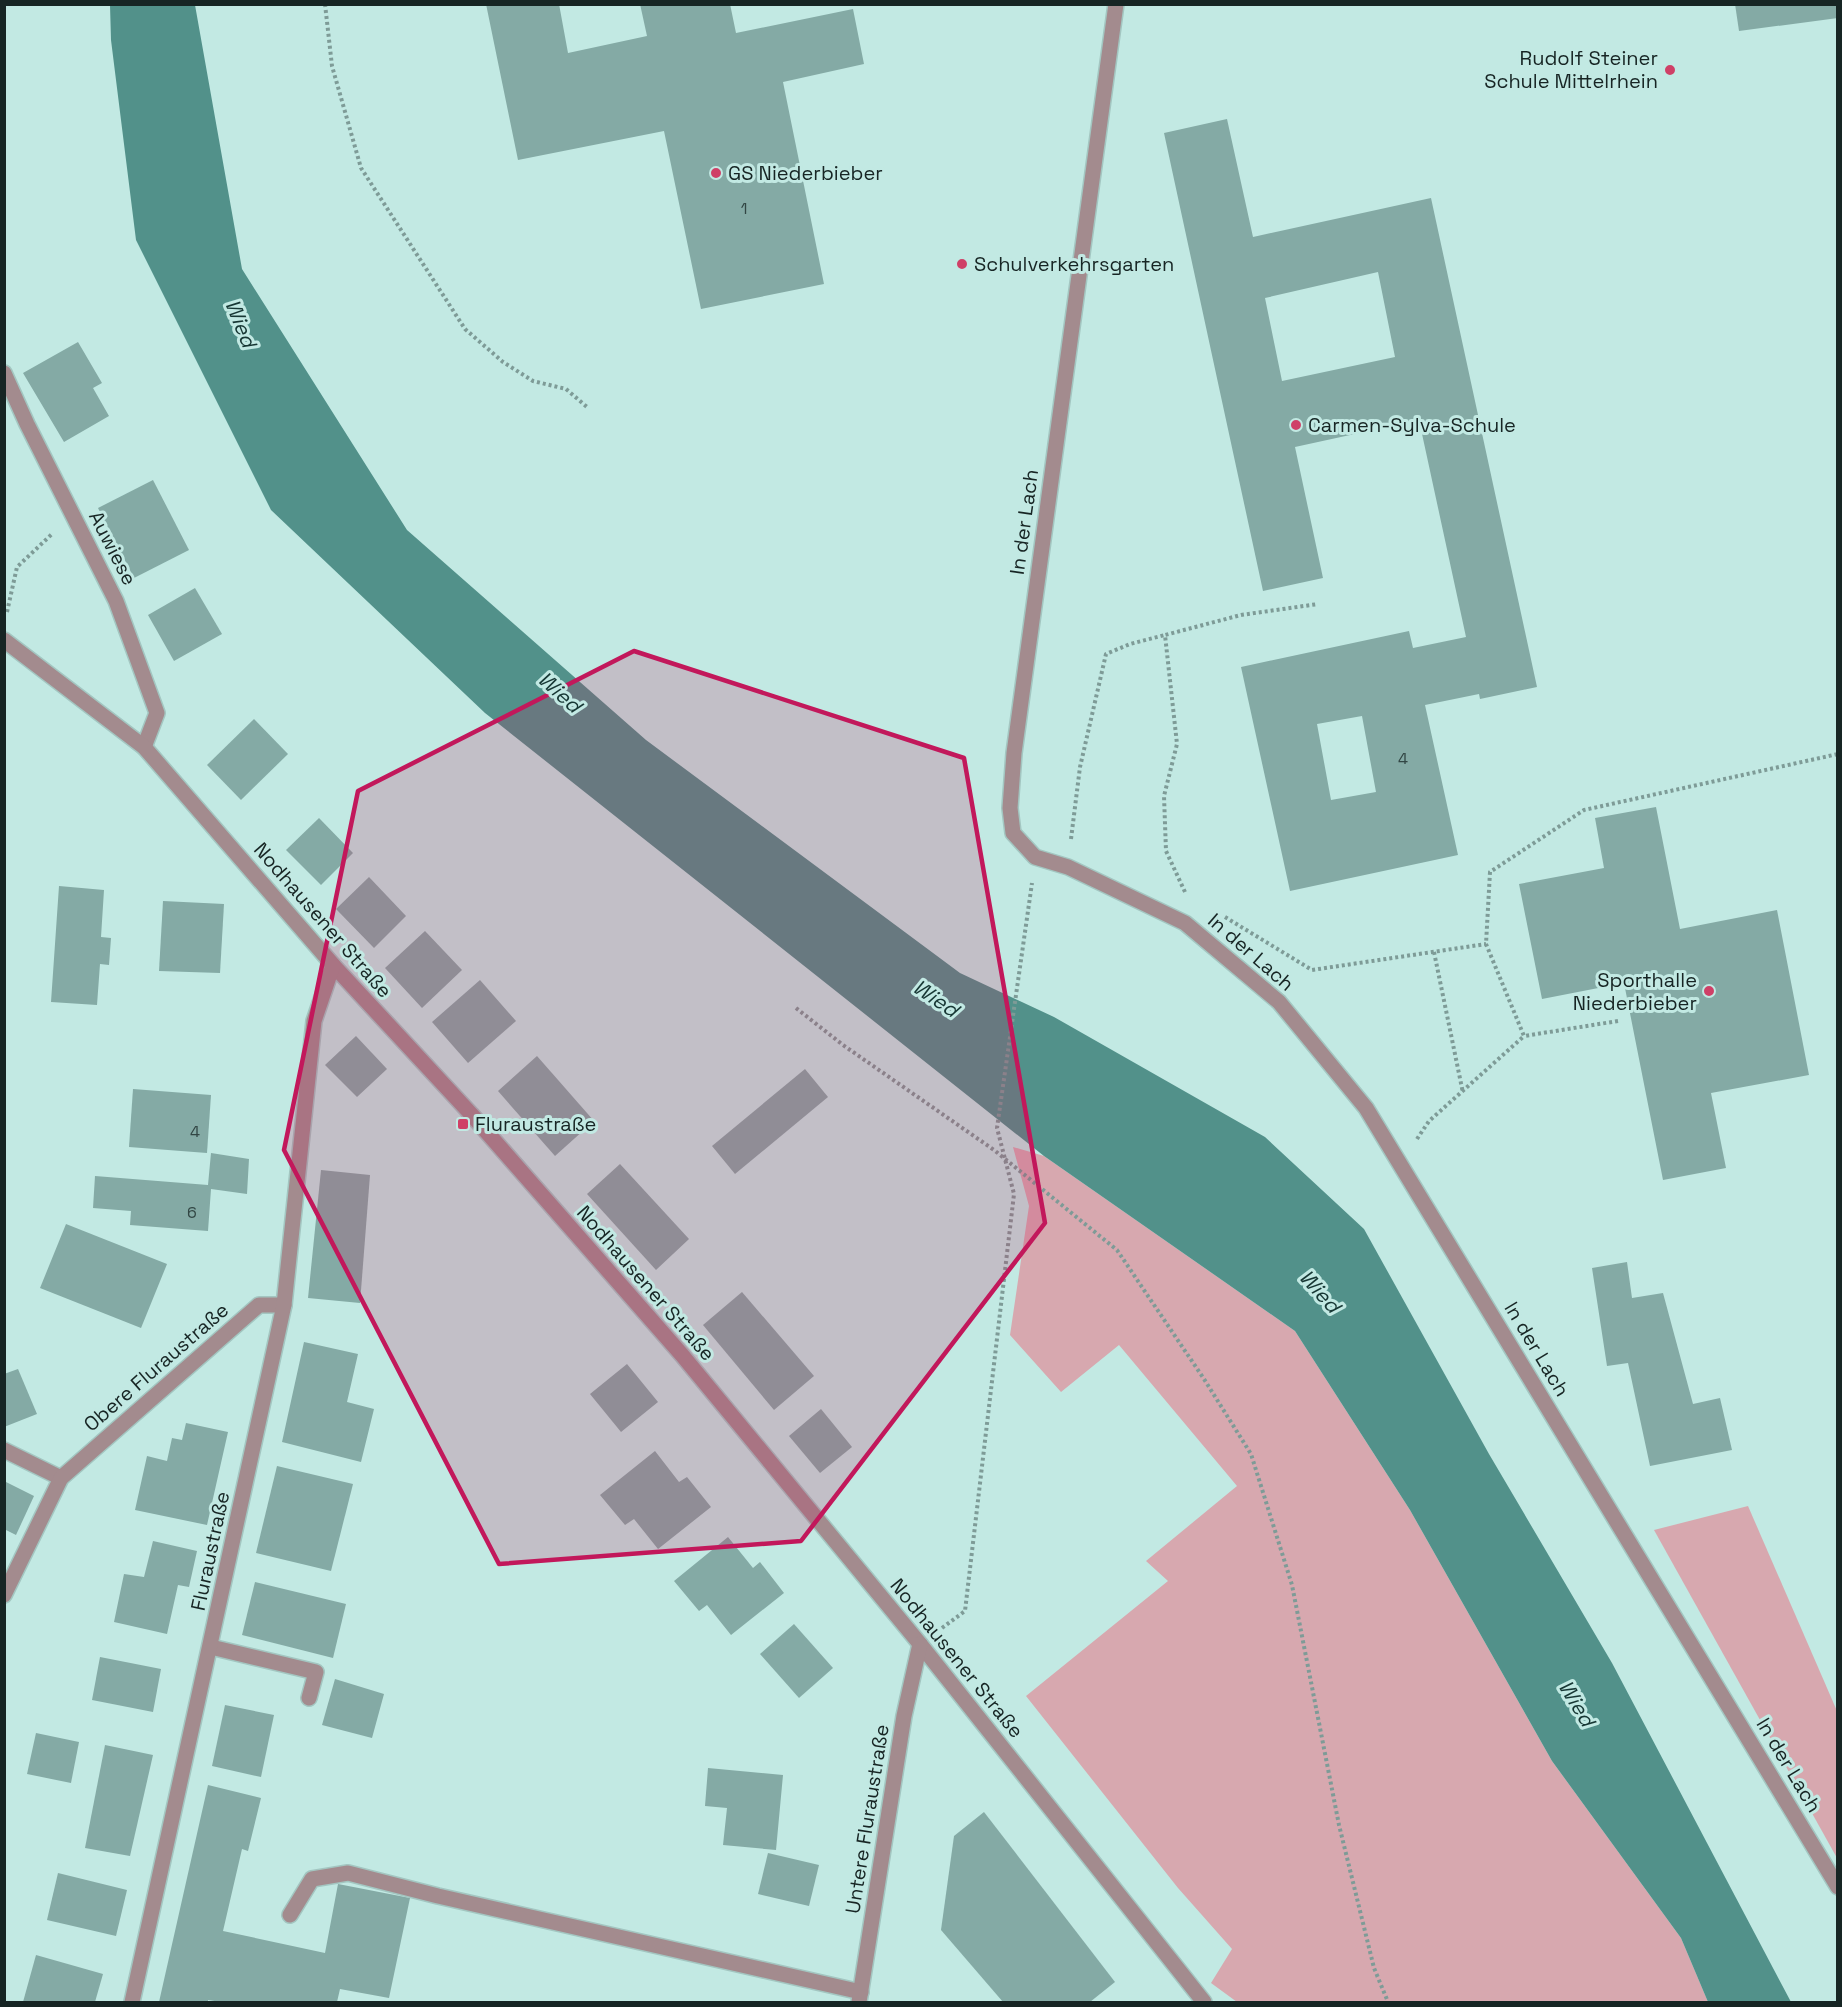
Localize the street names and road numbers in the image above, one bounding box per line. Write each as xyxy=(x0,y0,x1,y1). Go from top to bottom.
street label: In der Lach xyxy=(1004,468,1044,576)
street label: Auwiese xyxy=(83,506,143,590)
street label: Nodhausener Straße xyxy=(248,837,398,1003)
street label: In der Lach xyxy=(1202,907,1300,997)
street label: Nodhausener Straße xyxy=(571,1200,721,1366)
street label: Obere Fluraustraße xyxy=(78,1297,234,1437)
street label: In der Lach xyxy=(1499,1297,1575,1401)
street label: Fluraustraße xyxy=(185,1489,235,1613)
street label: Nodhausener Straße xyxy=(885,1573,1029,1743)
street label: In der Lach xyxy=(1751,1713,1827,1817)
street label: Untere Fluraustraße xyxy=(839,1722,895,1916)

